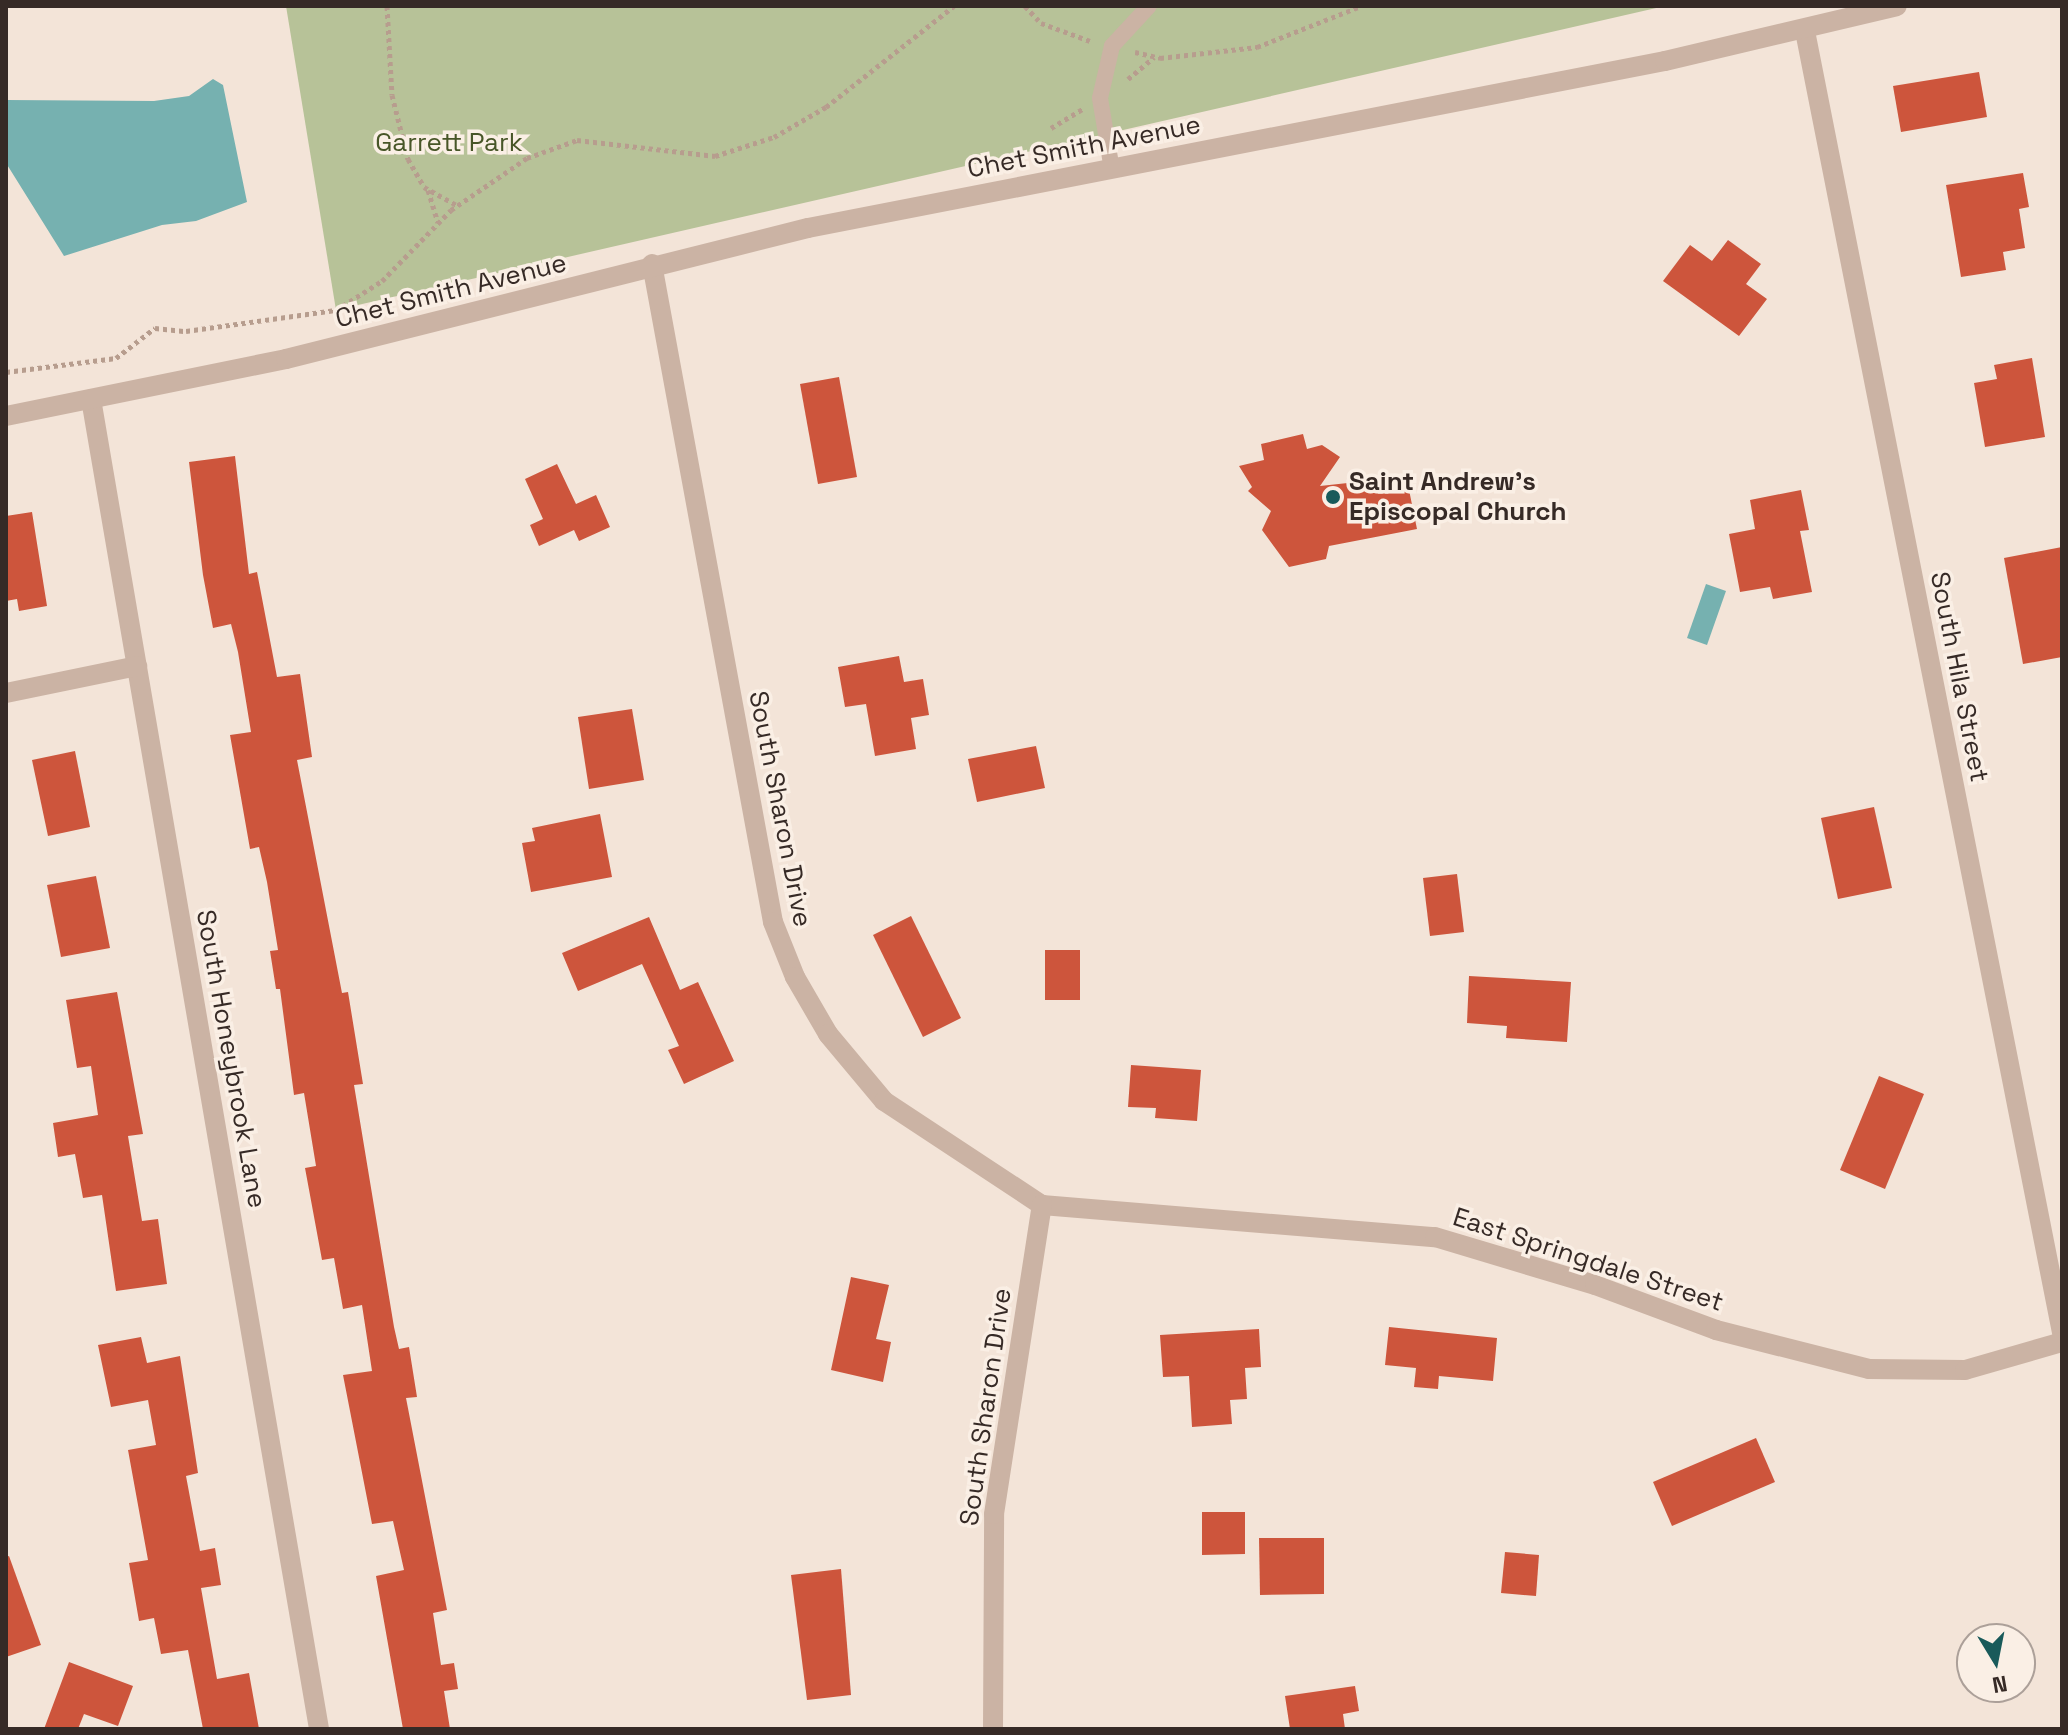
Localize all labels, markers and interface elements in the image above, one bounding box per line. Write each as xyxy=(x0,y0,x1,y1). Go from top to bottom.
street label: Chet Smith Avenue xyxy=(965,109,1203,185)
park label: Garrett Park xyxy=(375,127,523,159)
street label: Chet Smith Avenue xyxy=(332,247,570,335)
place label: Saint Andrew's Episcopal Church xyxy=(1349,466,1566,528)
marker: Saint Andrew's Episcopal Church xyxy=(1324,488,1342,506)
street label: South Hila Street xyxy=(1923,569,1995,785)
street label: South Sharon Drive xyxy=(742,688,818,930)
street label: South Honeybrook Lane xyxy=(189,907,273,1211)
street label: East Springdale Street xyxy=(1449,1201,1727,1319)
street label: South Sharon Drive xyxy=(954,1286,1018,1528)
north arrow xyxy=(1956,1623,2036,1703)
text: N xyxy=(1990,1670,2010,1700)

